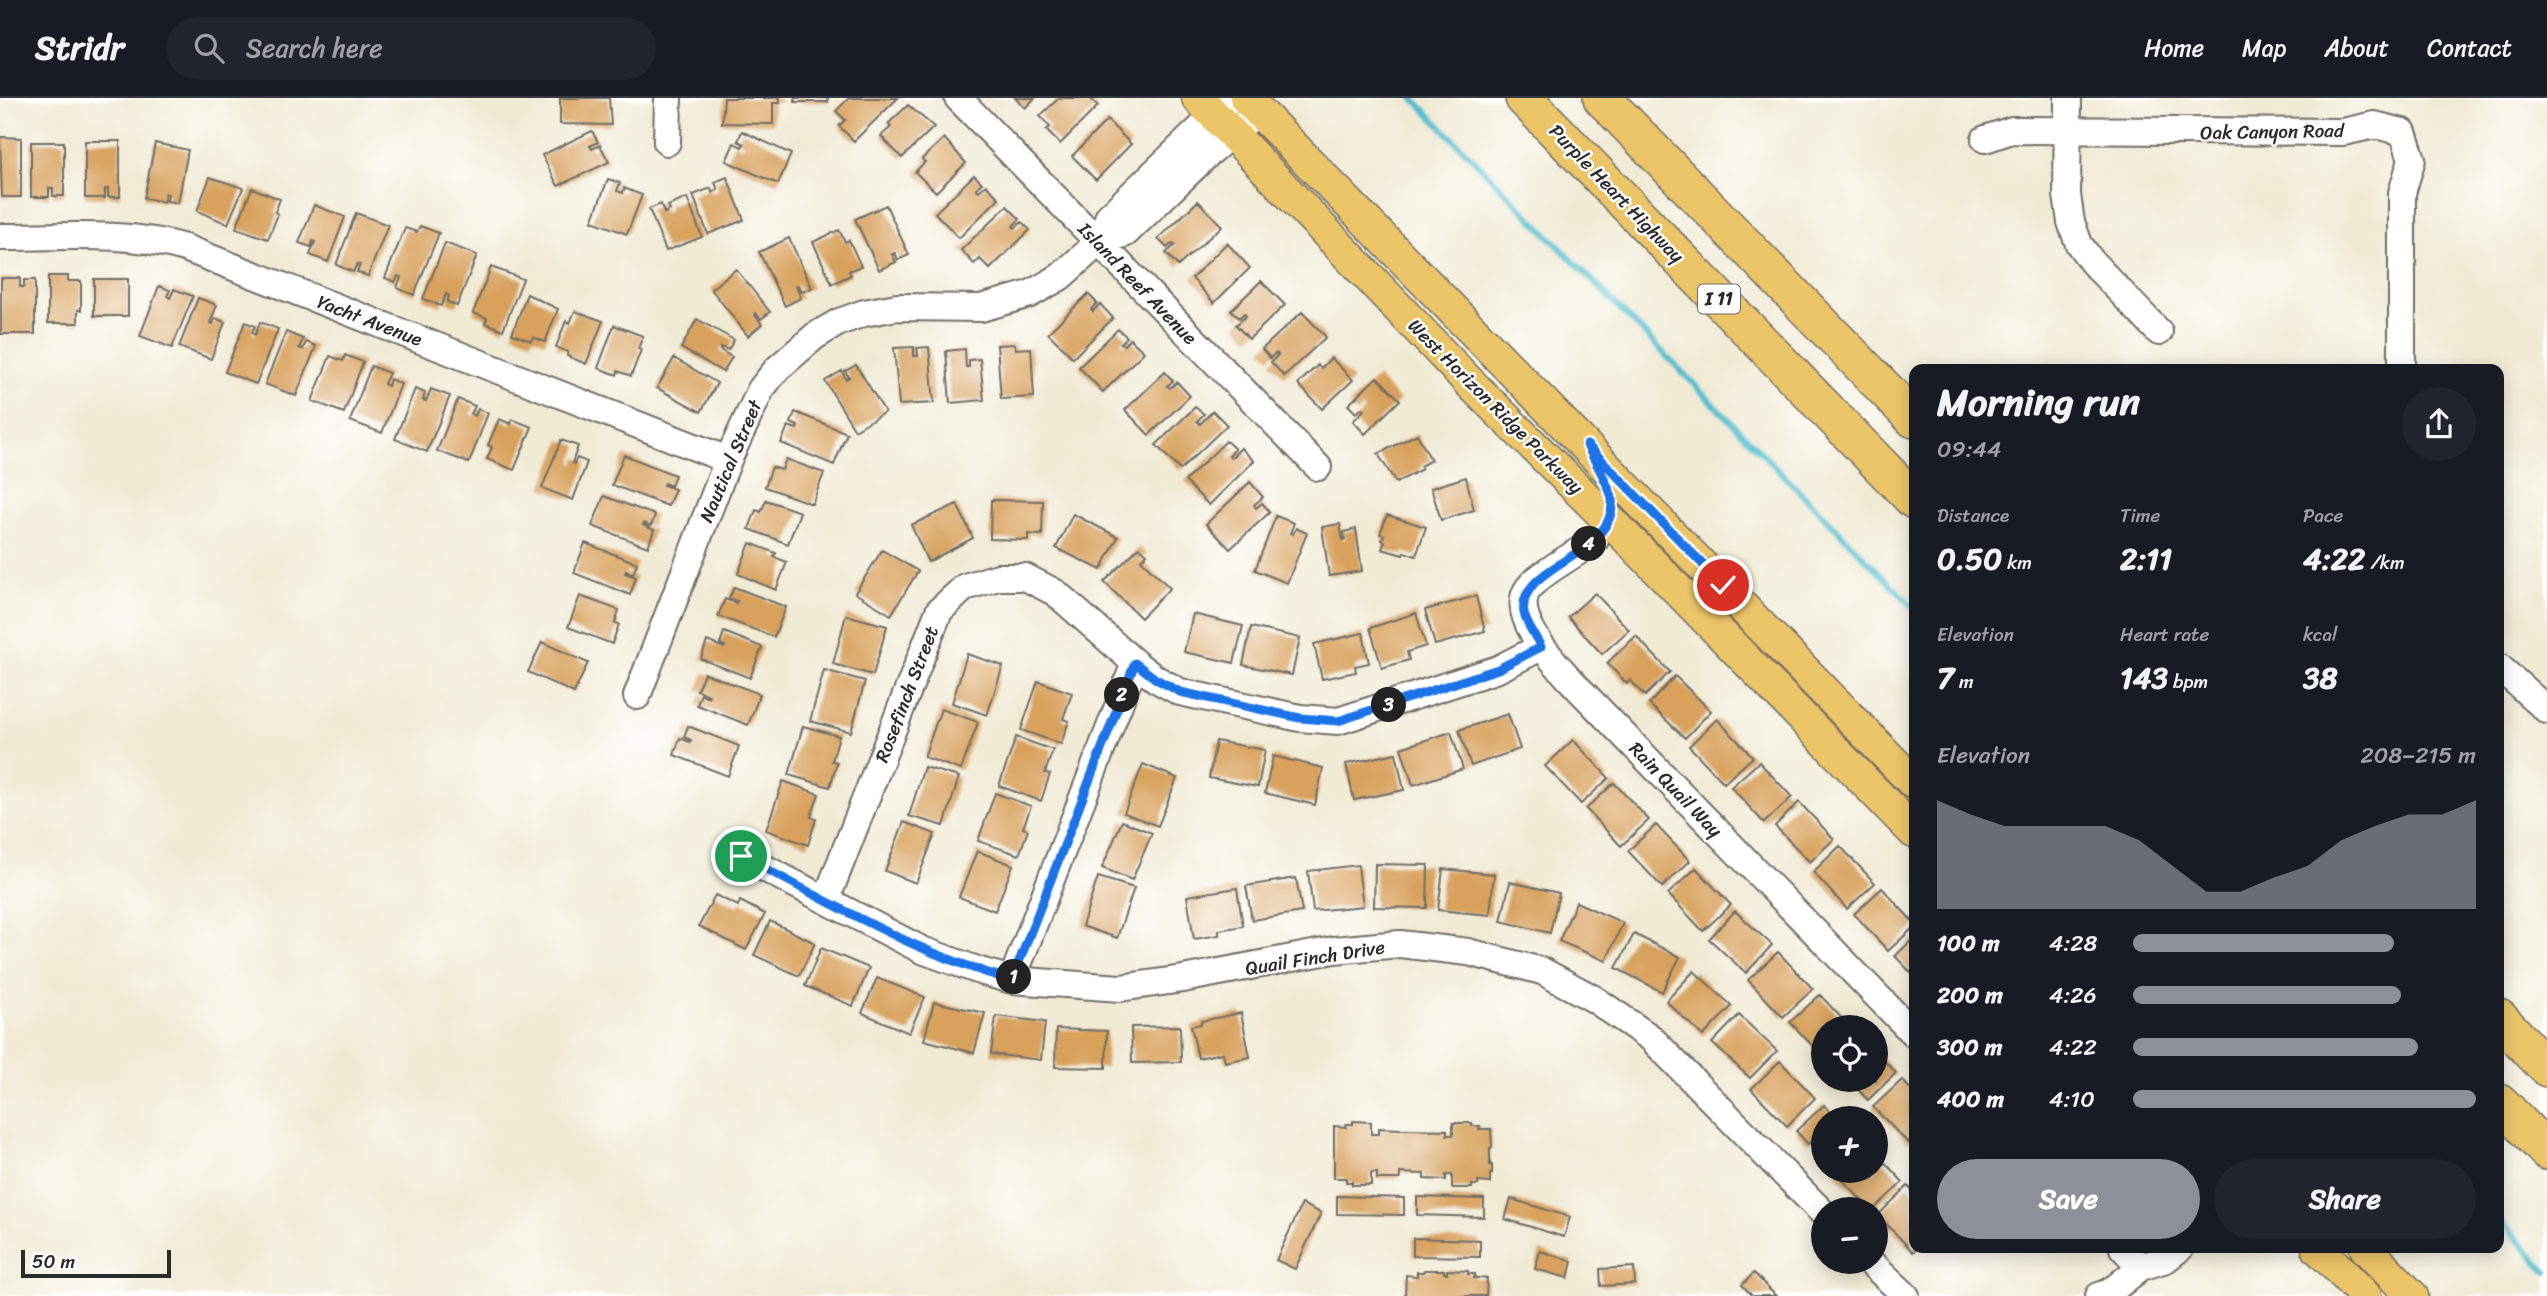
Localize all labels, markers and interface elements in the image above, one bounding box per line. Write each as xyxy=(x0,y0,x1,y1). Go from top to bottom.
search box xyxy=(166,17,656,80)
text: Stridr xyxy=(35,19,124,77)
text: Search here xyxy=(246,25,383,71)
text: Home xyxy=(2144,27,2204,69)
text: Map xyxy=(2242,27,2286,69)
text: About xyxy=(2324,27,2389,69)
text: Contact xyxy=(2427,27,2512,69)
icon: search xyxy=(190,29,228,67)
street label: Oak Canyon Road xyxy=(2200,114,2345,149)
street label: Purple Heart Highway xyxy=(1541,116,1692,271)
street label: Island Reef Avenue xyxy=(1069,213,1205,353)
road number: I 11 xyxy=(1698,284,1740,314)
street label: Yacht Avenue xyxy=(312,285,427,356)
street label: West Horizon Ridge Parkway xyxy=(1400,311,1592,502)
text: Morning run xyxy=(1937,369,2140,436)
button: share xyxy=(2402,387,2476,461)
street label: Nautical Street xyxy=(690,393,772,528)
text: 09:44 xyxy=(1937,429,2001,470)
text: Distance xyxy=(1937,499,2009,532)
text: Time xyxy=(2120,499,2160,532)
text: Pace xyxy=(2303,499,2343,532)
pin: 4 xyxy=(1572,526,1606,562)
text: 4 xyxy=(1583,527,1594,560)
text: 0.50 xyxy=(1937,532,2002,586)
text: 2:11 xyxy=(2120,532,2172,586)
text: 4:22 xyxy=(2303,532,2365,586)
text: km xyxy=(2002,546,2032,579)
text: /km xyxy=(2365,546,2404,579)
pin xyxy=(1693,555,1753,615)
icon: check xyxy=(1704,566,1742,604)
text: Elevation xyxy=(1937,618,2014,651)
text: Heart rate xyxy=(2120,618,2209,651)
text: kcal xyxy=(2303,618,2338,651)
street label: Rosefinch Street xyxy=(865,621,948,767)
text: 7 xyxy=(1937,651,1954,705)
text: 143 xyxy=(2120,651,2168,705)
text: 38 xyxy=(2303,651,2338,705)
text: m xyxy=(1954,665,1974,698)
text: bpm xyxy=(2168,665,2208,698)
pin: 2 xyxy=(1104,678,1140,712)
text: 2 xyxy=(1116,678,1127,711)
pin: 3 xyxy=(1372,688,1406,722)
text: 3 xyxy=(1383,688,1394,721)
street label: Rain Quail Way xyxy=(1621,733,1731,845)
text: Elevation xyxy=(1937,735,2030,776)
text: 208–215 m xyxy=(2360,735,2476,776)
pin xyxy=(711,826,771,886)
icon: arrive xyxy=(722,837,760,875)
text: 100 m xyxy=(1937,923,2000,964)
text: 4:28 xyxy=(2049,923,2097,964)
street label: Quail Finch Drive xyxy=(1243,930,1387,985)
pin: 1 xyxy=(996,960,1032,994)
text: 1 xyxy=(1009,960,1018,993)
text: 200 m xyxy=(1937,975,2003,1016)
text: 4:26 xyxy=(2049,975,2097,1016)
map controls xyxy=(1811,1015,1888,1274)
button: locate xyxy=(1811,1015,1888,1092)
text: 300 m xyxy=(1937,1027,2002,1068)
text: 4:22 xyxy=(2049,1027,2097,1068)
text: 400 m xyxy=(1937,1079,2004,1120)
text: 4:10 xyxy=(2049,1079,2095,1120)
button: + xyxy=(1811,1106,1888,1183)
button: Save xyxy=(1937,1159,2200,1239)
button: Share xyxy=(2214,1159,2476,1239)
button: − xyxy=(1811,1197,1888,1274)
text: 50 m xyxy=(32,1245,75,1278)
scale bar xyxy=(21,1247,172,1279)

